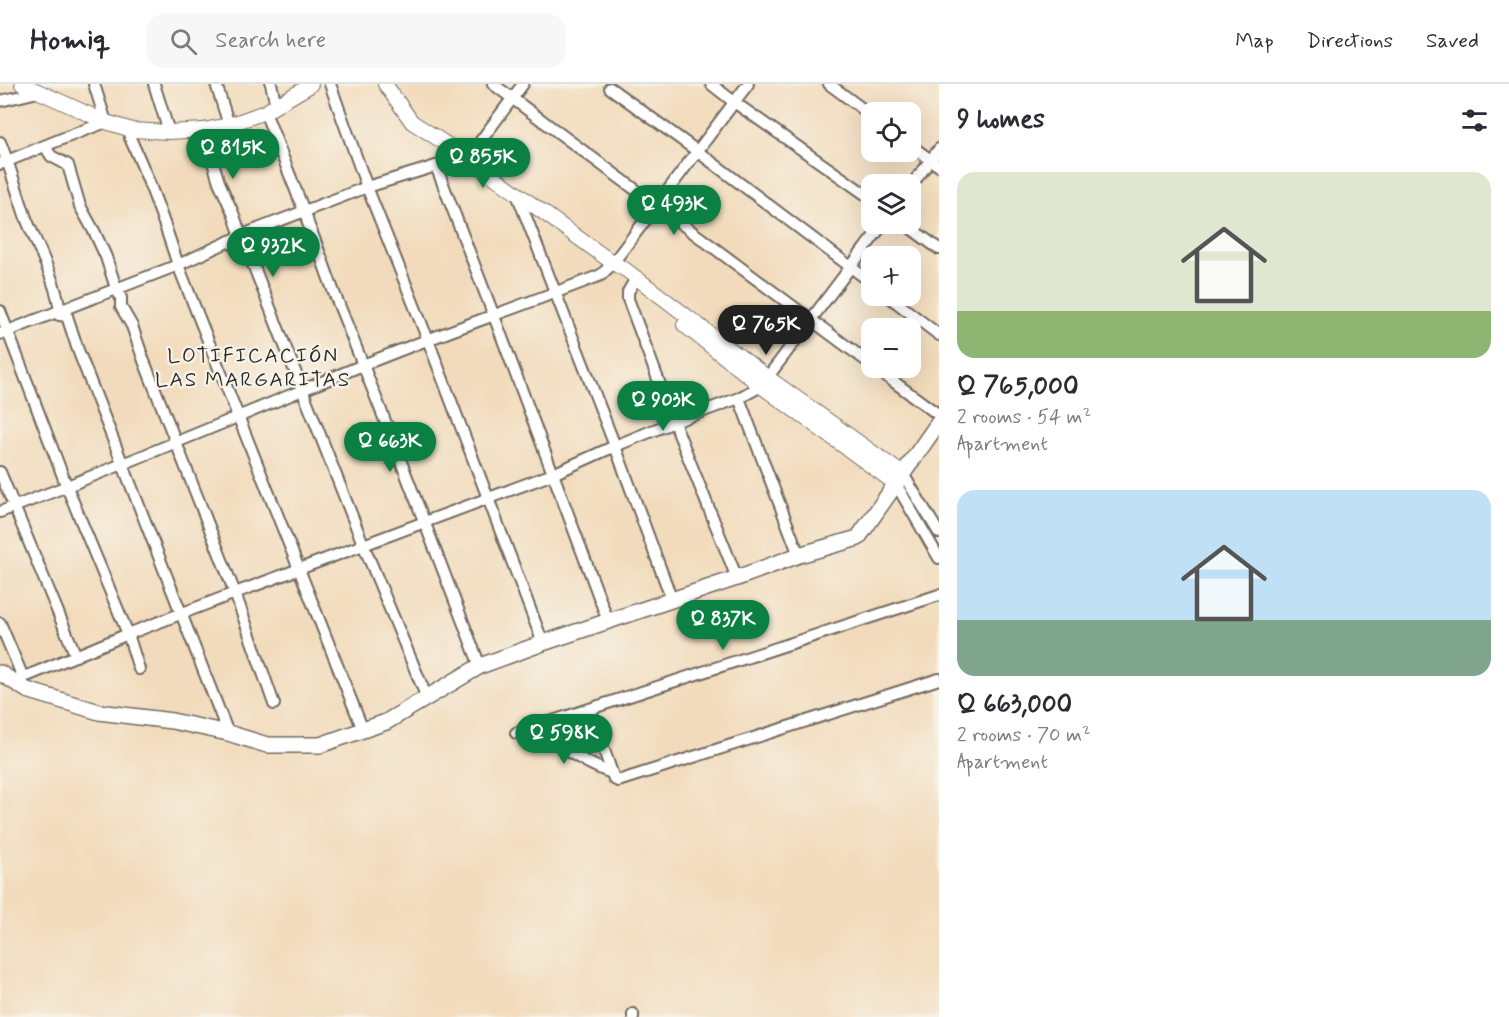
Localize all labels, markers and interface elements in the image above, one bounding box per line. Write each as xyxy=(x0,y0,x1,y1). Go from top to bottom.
search box xyxy=(146,14,566,68)
text: Homiq xyxy=(30,23,110,60)
icon: search xyxy=(167,25,200,58)
text: Search here xyxy=(215,27,326,55)
text: Map xyxy=(1235,27,1274,55)
text: Directions xyxy=(1307,27,1393,55)
text: Saved xyxy=(1426,27,1479,55)
map controls xyxy=(861,102,921,378)
button: locate xyxy=(861,102,921,162)
text: 9 homes xyxy=(957,103,1045,137)
icon: filters xyxy=(1458,104,1491,137)
pin: Q 815K xyxy=(184,129,282,180)
text: Q 815K xyxy=(200,135,266,162)
pin: Q 855K xyxy=(434,138,532,189)
text: Q 855K xyxy=(449,144,517,171)
button: layers xyxy=(861,174,921,234)
pin: Q 493K xyxy=(625,185,723,236)
text: Q 493K xyxy=(641,191,707,218)
icon: home xyxy=(1170,211,1278,319)
pin: Q 932K xyxy=(224,227,322,278)
text: Q 932K xyxy=(241,233,305,260)
button: + xyxy=(861,246,921,306)
pin: Q 765K xyxy=(717,305,815,356)
text: Q 765K xyxy=(732,311,800,338)
button: − xyxy=(861,318,921,378)
district label: LOTIFICACIÓN LAS MARGARITAS xyxy=(155,342,351,394)
text: Q 765,000 xyxy=(957,370,1079,404)
pin: Q 903K xyxy=(614,381,712,432)
text: Q 903K xyxy=(631,387,695,414)
text: 2 rooms · 54 m² xyxy=(957,404,1091,431)
pin: Q 663K xyxy=(341,422,439,473)
text: Q 663K xyxy=(358,428,422,455)
text: Apartment xyxy=(957,431,1048,458)
icon: home xyxy=(1170,529,1278,637)
pin: Q 837K xyxy=(674,600,772,651)
text: Q 837K xyxy=(690,606,756,633)
text: Q 663,000 xyxy=(957,688,1072,722)
pin: Q 598K xyxy=(515,714,613,765)
text: Q 598K xyxy=(529,720,599,747)
text: 2 rooms · 70 m² xyxy=(957,722,1091,749)
text: Apartment xyxy=(957,749,1048,776)

